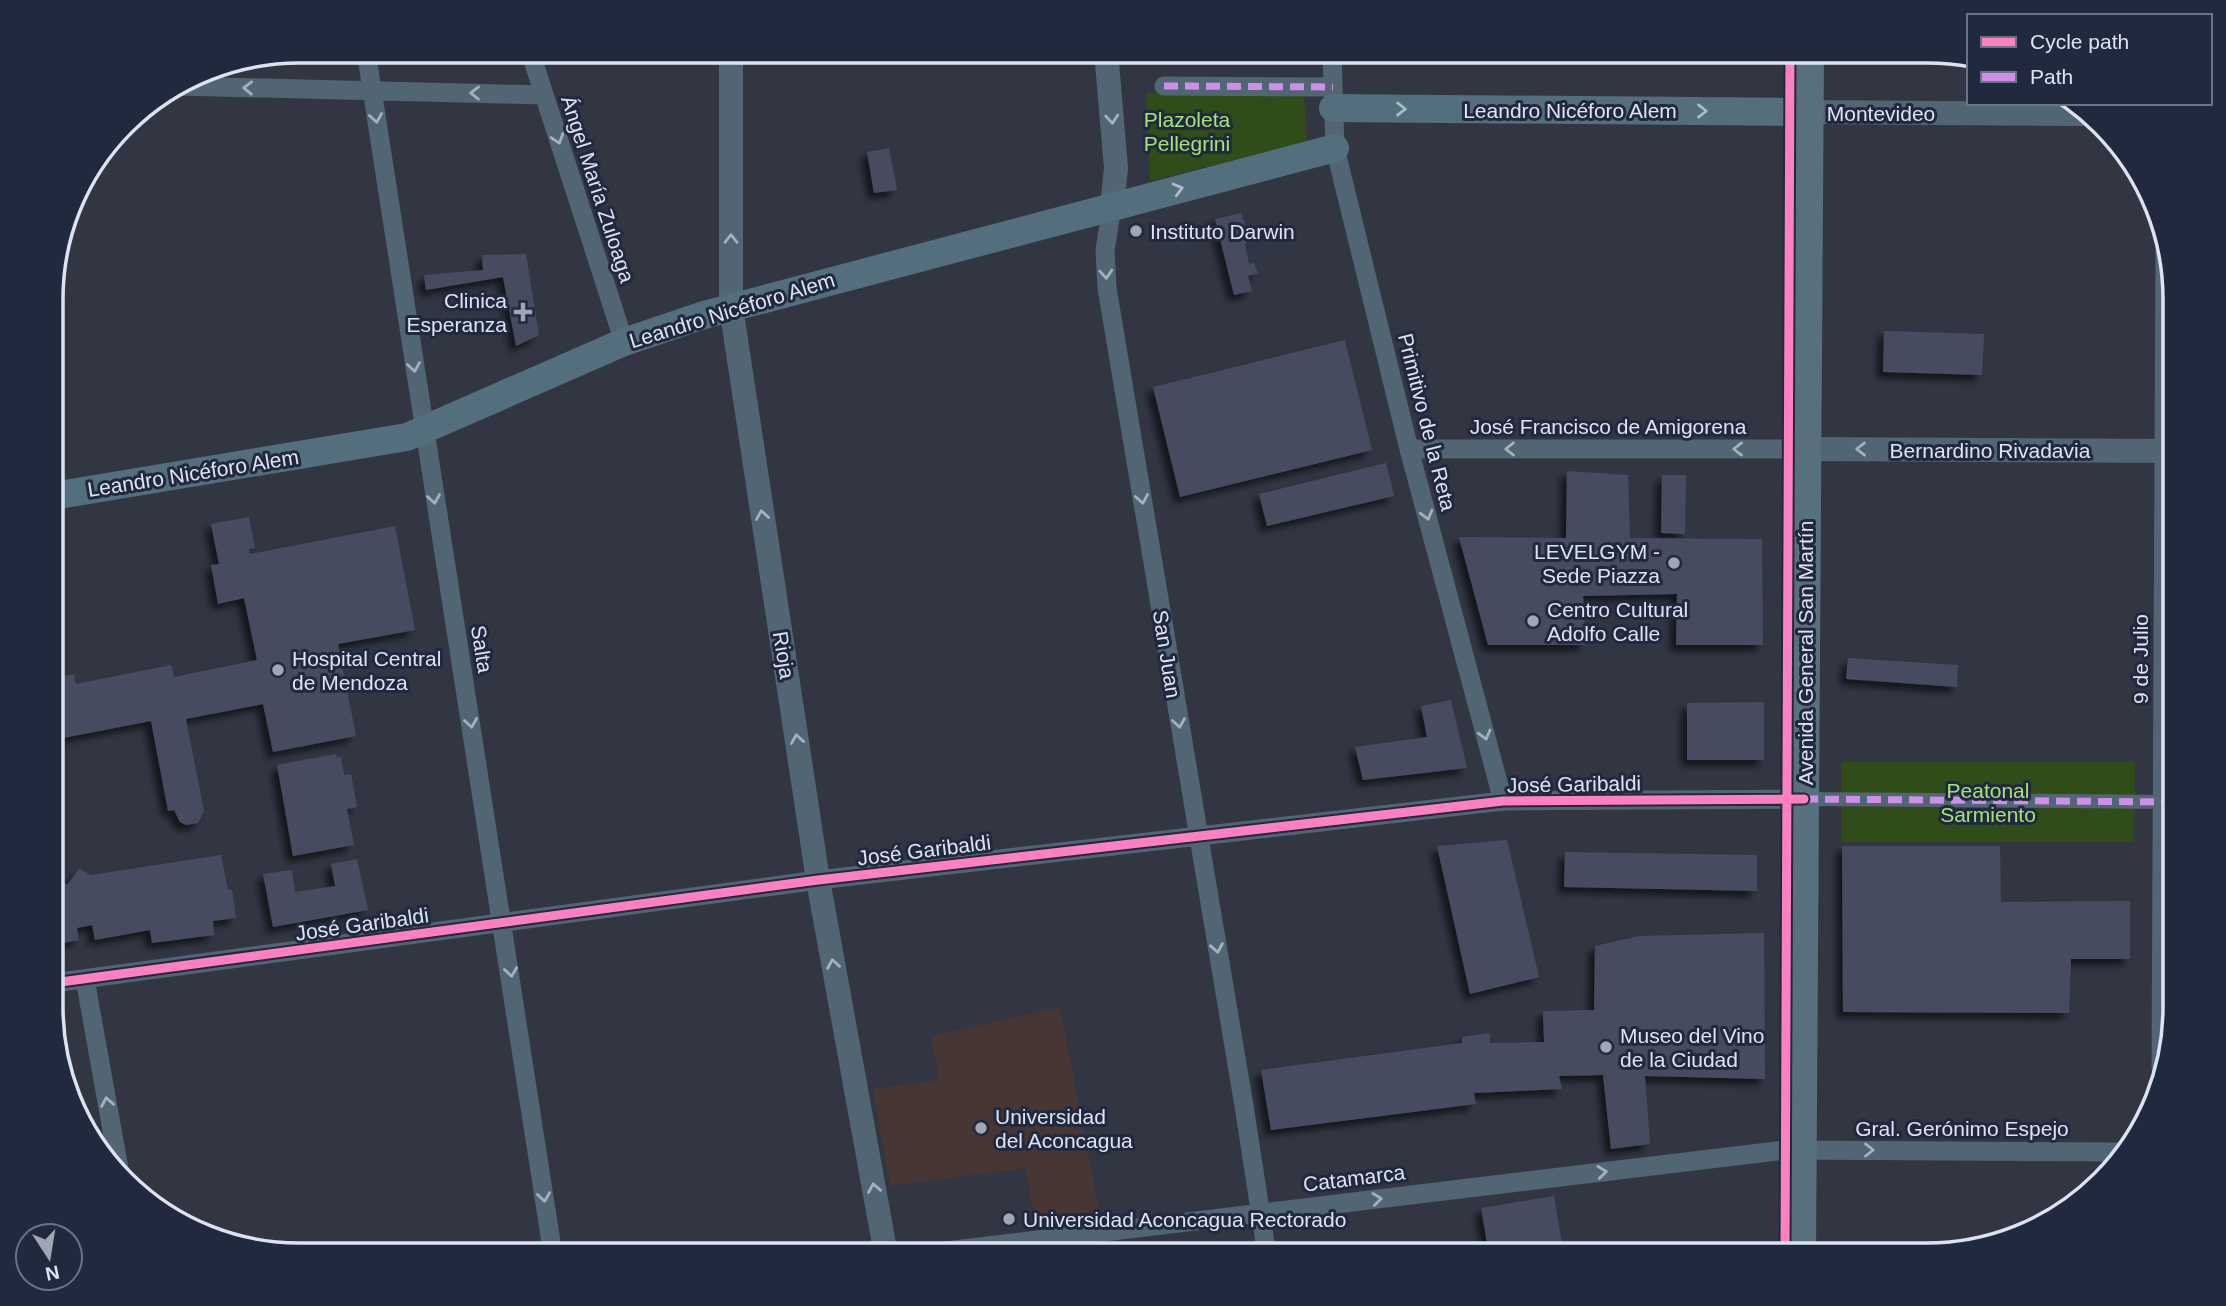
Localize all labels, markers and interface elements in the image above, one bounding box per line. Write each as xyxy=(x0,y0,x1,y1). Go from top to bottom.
legend xyxy=(1967,14,2212,105)
text: Cycle path xyxy=(2030,30,2129,53)
text: Path xyxy=(2030,65,2073,88)
one-way arrow xyxy=(242,80,253,95)
one-way arrow xyxy=(470,86,481,101)
street label: Ángel María Zuloaga xyxy=(557,93,639,286)
street label: Leandro Nicéforo Alem xyxy=(1463,99,1677,122)
one-way arrow xyxy=(1396,101,1407,116)
street label: Montevideo xyxy=(1827,102,1935,125)
one-way arrow xyxy=(1697,103,1708,119)
park label: Plazoleta Pellegrini xyxy=(1144,108,1231,155)
one-way arrow xyxy=(368,112,383,124)
one-way arrow xyxy=(1104,113,1119,124)
one-way arrow xyxy=(550,133,564,145)
one-way arrow xyxy=(1172,183,1184,197)
place label: Instituto Darwin xyxy=(1150,220,1295,243)
marker: Instituto Darwin xyxy=(1128,223,1144,239)
one-way arrow xyxy=(723,233,739,244)
street label: Leandro Nicéforo Alem xyxy=(626,268,838,352)
one-way arrow xyxy=(1098,269,1113,280)
place label: Clinica Esperanza xyxy=(407,289,507,336)
marker: Clinica Esperanza xyxy=(513,302,533,322)
street label: Primitivo de la Reta xyxy=(1394,331,1460,513)
one-way arrow xyxy=(406,362,421,373)
street label: José Francisco de Amigorena xyxy=(1470,415,1747,438)
street label: Bernardino Rivadavia xyxy=(1890,439,2091,462)
one-way arrow xyxy=(1505,441,1515,457)
one-way arrow xyxy=(1732,441,1743,457)
one-way arrow xyxy=(1856,441,1866,457)
street label: Leandro Nicéforo Alem xyxy=(86,445,300,501)
one-way arrow xyxy=(426,493,441,505)
one-way arrow xyxy=(1134,493,1149,505)
one-way arrow xyxy=(755,509,770,520)
one-way arrow xyxy=(1419,509,1433,521)
street label: Avenida General San Martín xyxy=(1794,521,1817,785)
place label: LEVELGYM - Sede Piazza xyxy=(1534,540,1660,587)
marker: LEVELGYM - Sede Piazza xyxy=(1666,555,1682,571)
place label: Centro Cultural Adolfo Calle xyxy=(1547,598,1688,645)
street label: San Juan xyxy=(1149,608,1185,700)
marker: Centro Cultural Adolfo Calle xyxy=(1525,613,1541,629)
street label: 9 de Julio xyxy=(2129,614,2152,704)
street label: Salta xyxy=(467,624,497,675)
street label: Rioja xyxy=(769,630,799,681)
place label: Hospital Central de Mendoza xyxy=(292,647,441,694)
marker: Hospital Central de Mendoza xyxy=(270,662,286,678)
one-way arrow xyxy=(463,717,478,729)
one-way arrow xyxy=(1171,717,1186,729)
one-way arrow xyxy=(1477,729,1491,741)
one-way arrow xyxy=(790,734,805,745)
street label: José Garibaldi xyxy=(1507,771,1641,797)
park label: Peatonal Sarmiento xyxy=(1940,779,2036,826)
street label: José Garibaldi xyxy=(856,830,992,870)
street label: José Garibaldi xyxy=(294,903,430,945)
one-way arrow xyxy=(1209,942,1224,953)
one-way arrow xyxy=(827,958,842,970)
one-way arrow xyxy=(503,966,518,978)
place label: Museo del Vino de la Ciudad xyxy=(1620,1024,1764,1071)
marker: Museo del Vino de la Ciudad xyxy=(1598,1039,1614,1055)
one-way arrow xyxy=(100,1096,115,1108)
place label: Universidad del Aconcagua xyxy=(995,1105,1133,1152)
street label: Gral. Gerónimo Espejo xyxy=(1855,1117,2069,1140)
marker: Universidad del Aconcagua xyxy=(973,1120,989,1136)
one-way arrow xyxy=(1865,1142,1875,1158)
street label: Catamarca xyxy=(1302,1160,1407,1196)
one-way arrow xyxy=(1597,1164,1608,1179)
one-way arrow xyxy=(867,1182,882,1194)
one-way arrow xyxy=(536,1191,551,1203)
one-way arrow xyxy=(1371,1191,1382,1206)
place label: Universidad Aconcagua Rectorado xyxy=(1023,1208,1346,1231)
marker: Universidad Aconcagua Rectorado xyxy=(1001,1211,1017,1227)
north arrow xyxy=(14,1222,84,1292)
text: N xyxy=(44,1261,61,1285)

